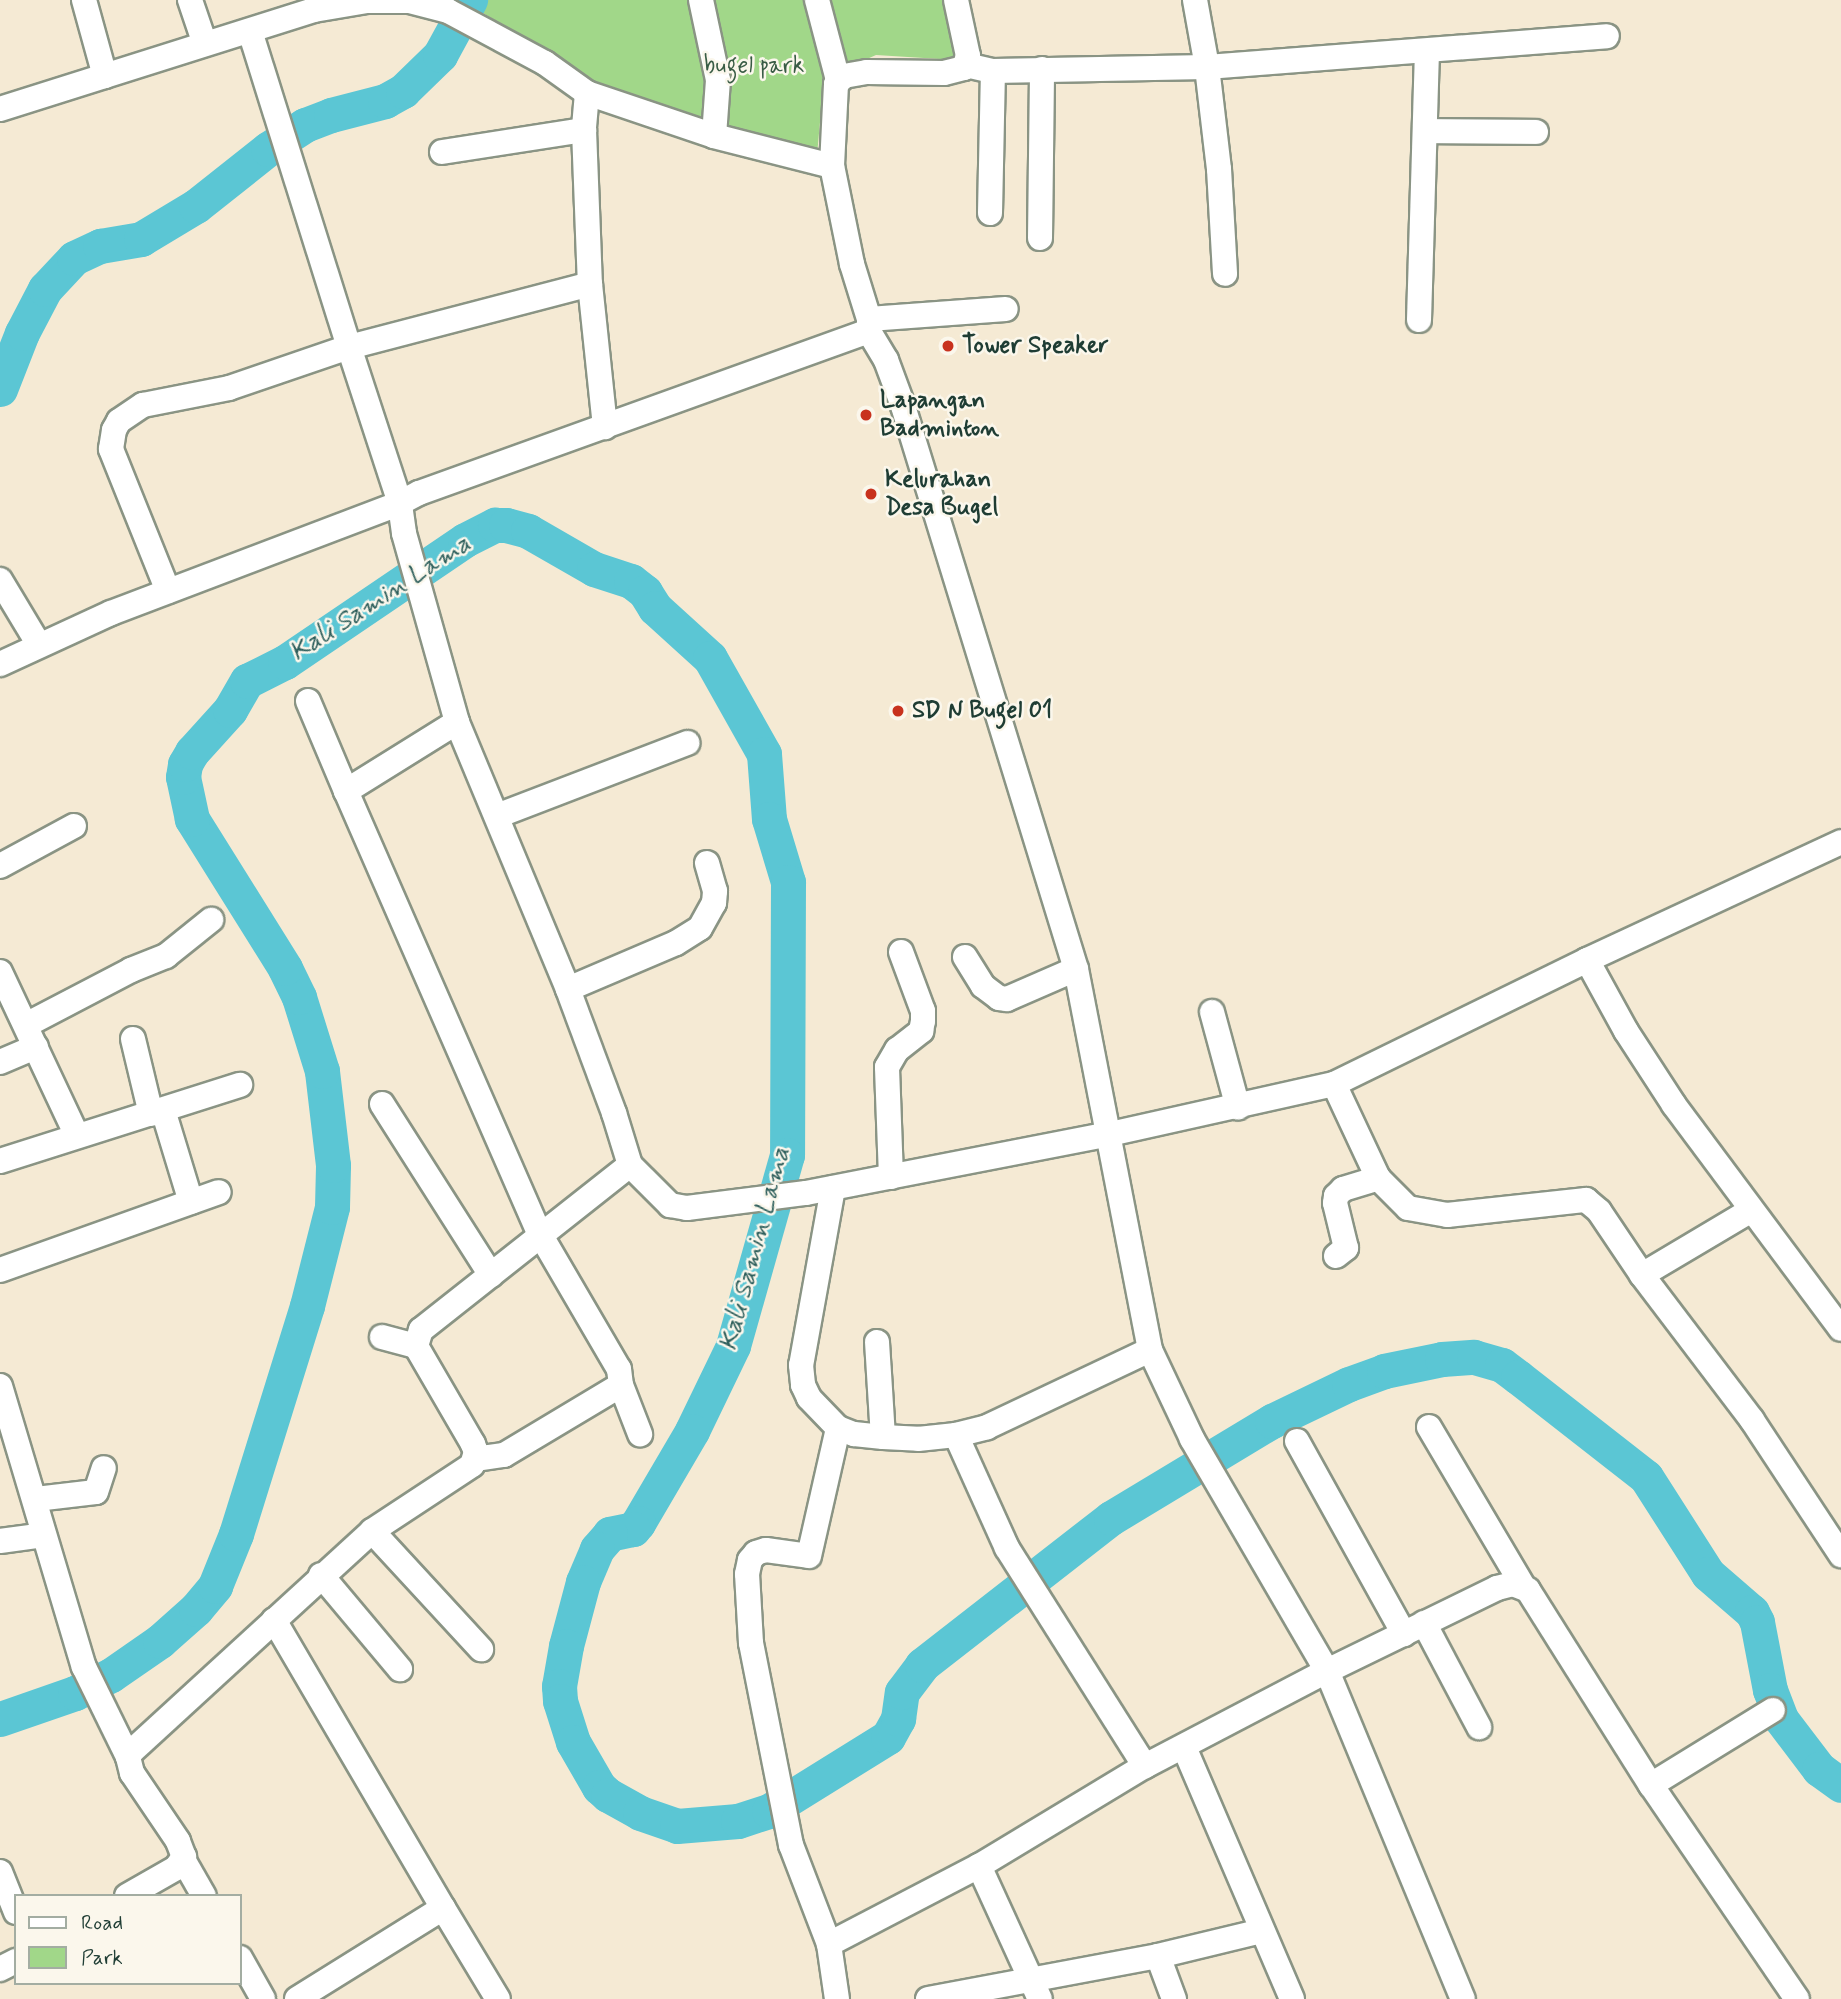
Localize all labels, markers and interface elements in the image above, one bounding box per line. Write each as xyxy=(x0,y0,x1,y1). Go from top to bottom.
park label: bugel park xyxy=(704,52,804,80)
place label: Tower Speaker xyxy=(962,332,1109,360)
marker: Tower Speaker xyxy=(940,338,956,354)
place label: Lapangan Badminton xyxy=(880,387,999,443)
marker: Lapangan Badminton xyxy=(858,407,874,423)
place label: Kelurahan Desa Bugel xyxy=(885,466,994,522)
marker: Kelurahan Desa Bugel xyxy=(863,486,879,502)
water label: Kali Samin Lama xyxy=(286,530,476,668)
place label: SD N Bugel 01 xyxy=(912,697,1053,725)
marker: SD N Bugel 01 xyxy=(890,703,906,719)
water label: Kali Samin Lama xyxy=(714,1145,798,1353)
legend xyxy=(14,1894,242,1985)
text: Road xyxy=(81,1909,123,1937)
text: Park xyxy=(81,1944,123,1972)

